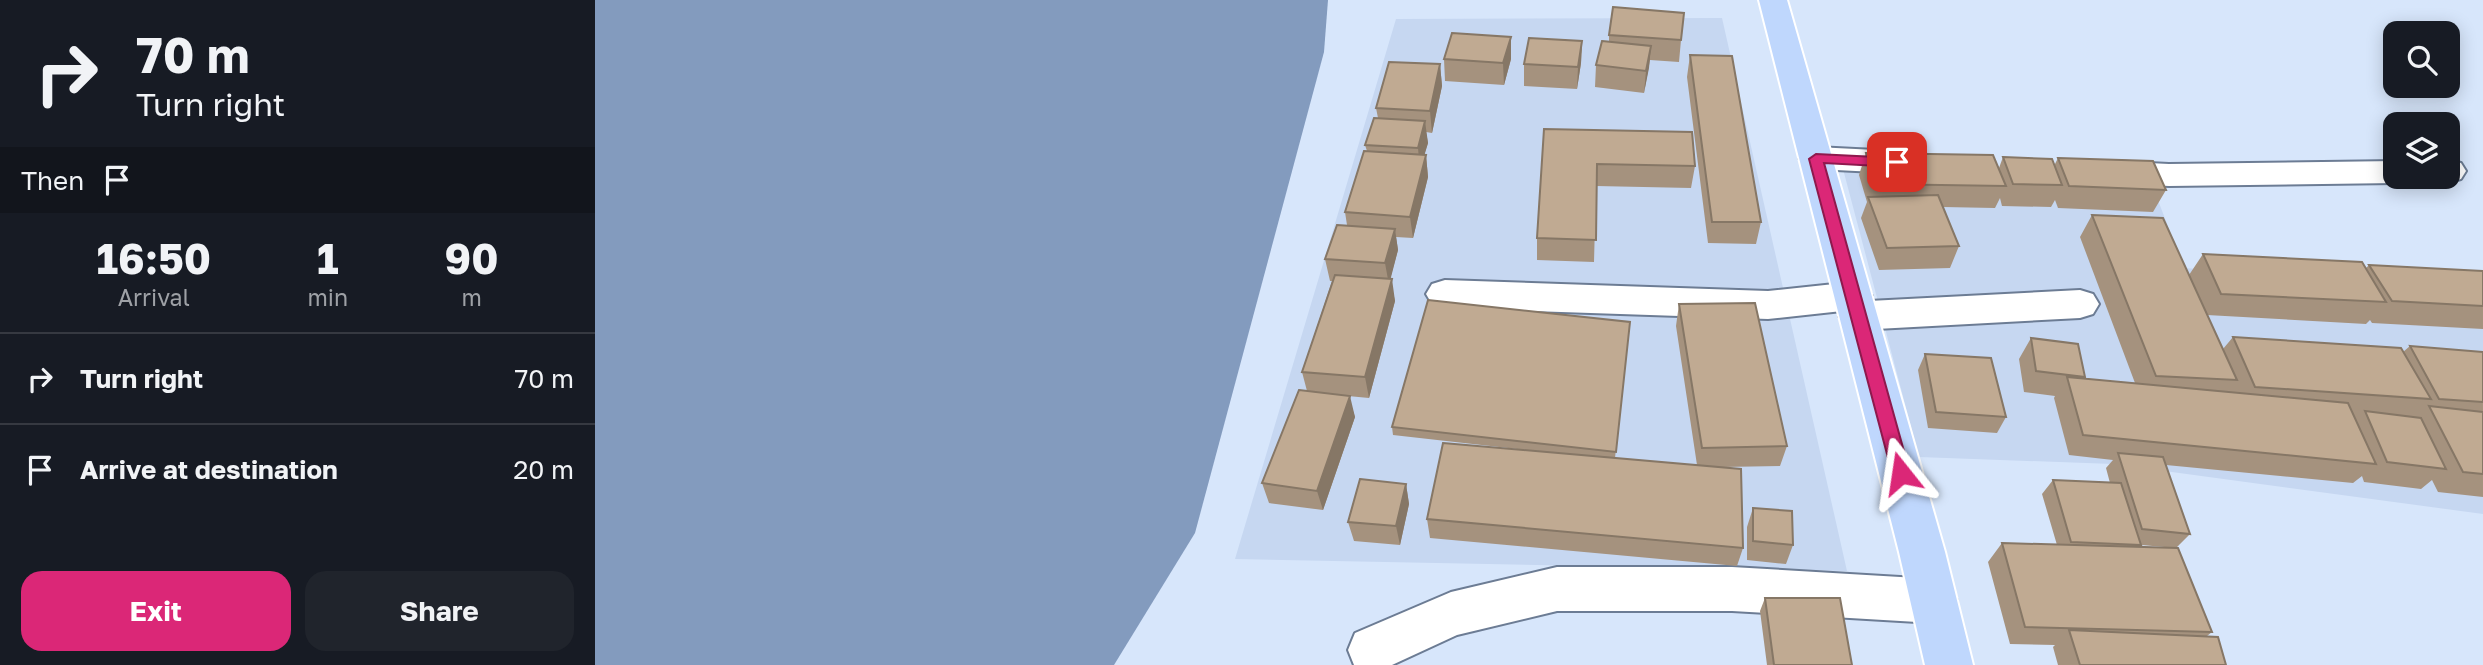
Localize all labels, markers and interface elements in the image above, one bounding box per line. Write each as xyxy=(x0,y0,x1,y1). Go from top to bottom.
map controls xyxy=(2383,21,2460,189)
button: search xyxy=(2383,21,2460,98)
text: 70 m xyxy=(136,25,250,84)
icon: right xyxy=(21,28,112,119)
text: Turn right xyxy=(136,85,285,123)
button: layers xyxy=(2383,112,2460,189)
pin xyxy=(1867,132,1927,192)
icon: arrive xyxy=(1878,143,1916,181)
icon: arrive xyxy=(98,161,136,199)
text: Then xyxy=(21,165,84,196)
text: 16:50 xyxy=(96,233,211,283)
text: 1 xyxy=(317,233,339,283)
text: 90 xyxy=(445,233,499,283)
text: Arrival xyxy=(118,283,190,311)
text: min xyxy=(307,283,348,311)
text: m xyxy=(461,283,482,311)
icon: right xyxy=(21,360,59,398)
text: Turn right xyxy=(80,363,203,394)
text: 70 m xyxy=(515,363,574,394)
position arrow xyxy=(1864,436,1938,510)
icon: arrive xyxy=(21,451,59,489)
text: Arrive at destination xyxy=(80,454,338,485)
text: 20 m xyxy=(513,454,574,485)
button: Exit xyxy=(21,571,291,651)
button: Share xyxy=(305,571,574,651)

